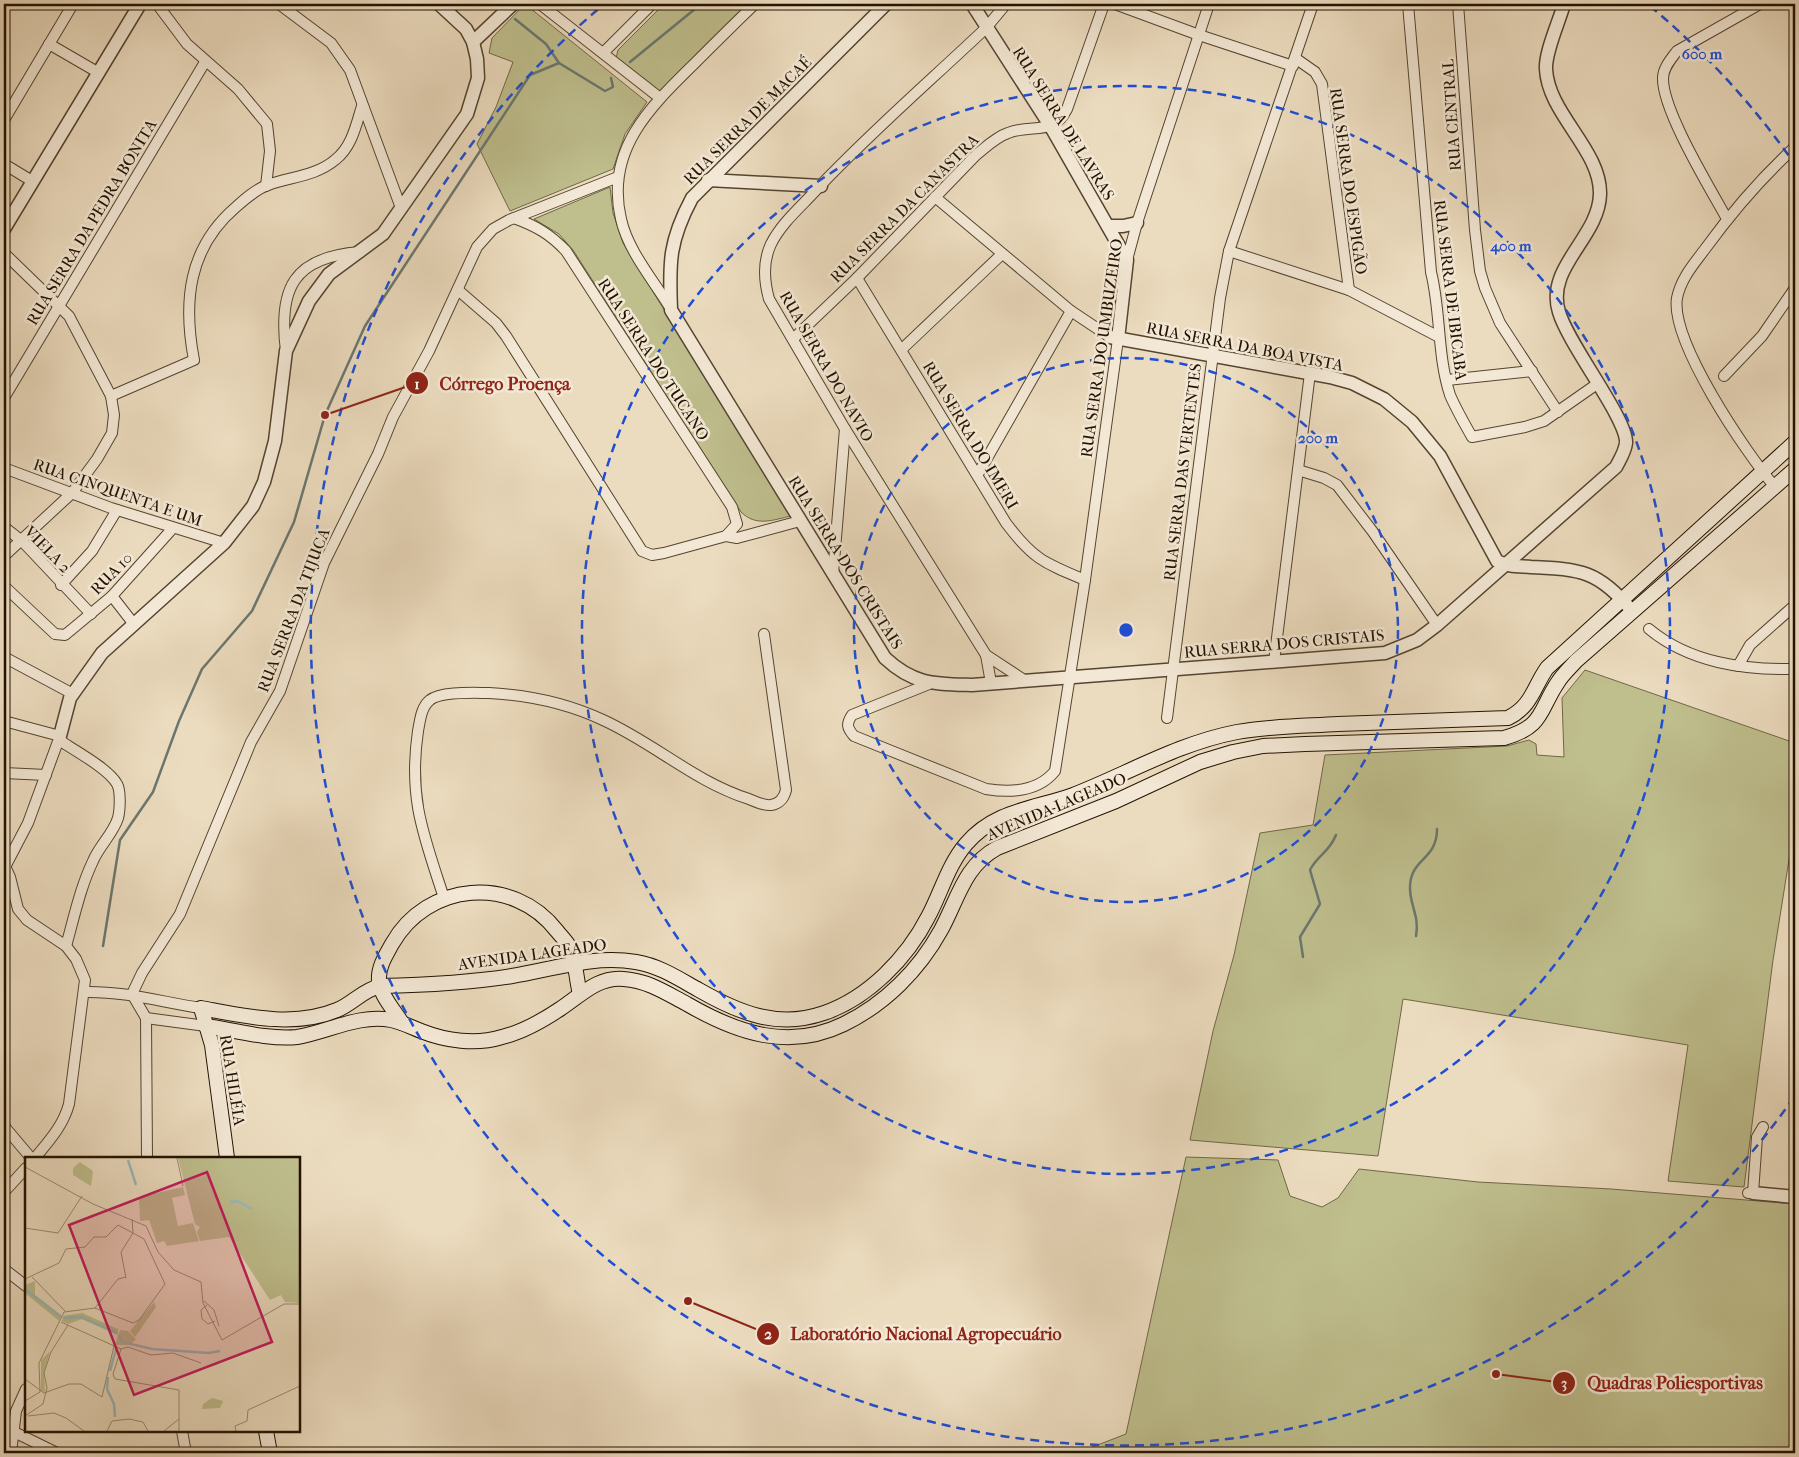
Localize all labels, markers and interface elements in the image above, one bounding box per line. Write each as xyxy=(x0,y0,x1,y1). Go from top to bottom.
street label: RUA SERRA DE LAVRAS xyxy=(1008,43,1119,204)
text: 600 m xyxy=(1682,45,1723,63)
street label: RUA SERRA DE MACAÉ xyxy=(679,52,815,188)
street label: RUA CENTRAL xyxy=(1438,58,1465,172)
street label: RUA SERRA DO ESPIGÃO xyxy=(1326,87,1371,276)
street label: RUA SERRA DA PEDRA BONITA xyxy=(22,115,161,329)
street label: RUA SERRA DA CANASTRA xyxy=(826,130,983,287)
street label: RUA SERRA DE IBICABA xyxy=(1430,199,1471,382)
street label: RUA SERRA DO UMBUZEIRO xyxy=(1077,237,1126,459)
text: 400 m xyxy=(1489,237,1532,255)
street label: RUA SERRA DO TUCANO xyxy=(594,275,713,444)
street label: RUA SERRA DO NAVIO xyxy=(776,287,878,445)
street label: RUA SERRA DA BOA VISTA xyxy=(1145,318,1346,375)
street label: RUA SERRA DO IMERI xyxy=(919,358,1022,513)
street label: RUA SERRA DAS VERTENTES xyxy=(1160,362,1205,582)
callout: Córrego Proença xyxy=(404,367,580,400)
text: Córrego Proença xyxy=(440,374,571,395)
text: 1 xyxy=(414,375,420,393)
text: 200 m xyxy=(1298,429,1338,447)
street label: RUA CINQUENTA E UM xyxy=(31,455,205,530)
street label: RUA SERRA DOS CRISTAIS xyxy=(784,472,907,653)
street label: VIELA 2 xyxy=(20,521,75,577)
street label: RUA SERRA DA TIJUCA xyxy=(253,525,334,695)
street label: RUA 10 xyxy=(87,548,136,599)
centre of rings xyxy=(1117,621,1135,639)
street label: RUA SERRA DOS CRISTAIS xyxy=(1183,625,1385,662)
street label: AVENIDA LAGEADO xyxy=(983,768,1129,845)
street label: AVENIDA LAGEADO xyxy=(456,935,608,974)
street label: RUA HILÉIA xyxy=(216,1033,250,1128)
inset map xyxy=(25,1157,300,1432)
callout: Laboratório Nacional Agropecuário xyxy=(756,1317,1072,1350)
text: Laboratório Nacional Agropecuário xyxy=(790,1324,1062,1345)
text: 2 xyxy=(764,1325,772,1343)
callout: Quadras Poliesportivas xyxy=(1552,1366,1772,1399)
text: Quadras Poliesportivas xyxy=(1587,1373,1763,1394)
text: 3 xyxy=(1561,1374,1567,1392)

